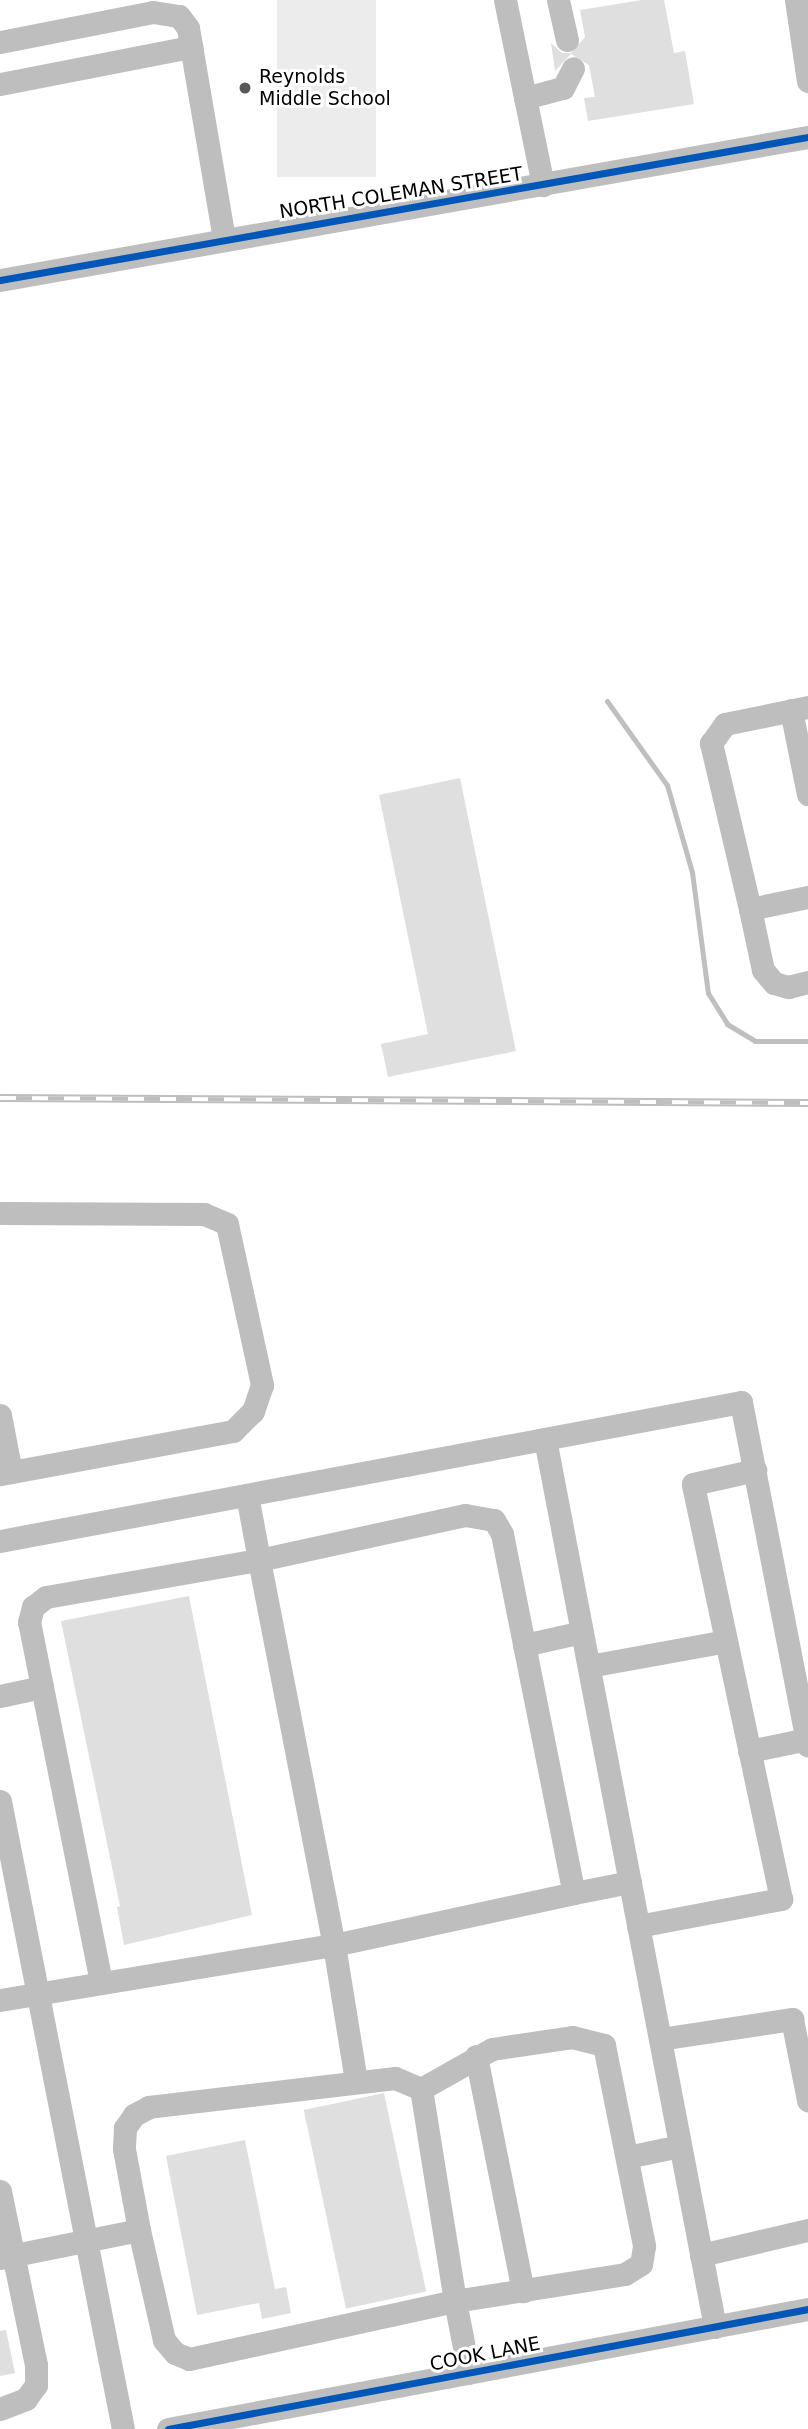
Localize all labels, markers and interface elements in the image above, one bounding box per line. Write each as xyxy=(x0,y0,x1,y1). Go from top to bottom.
place label: Reynolds Middle School xyxy=(259,66,391,110)
marker: Reynolds Middle School xyxy=(237,80,253,96)
street label: NORTH COLEMAN STREET xyxy=(278,163,524,223)
street label: COOK LANE xyxy=(428,2332,542,2376)

